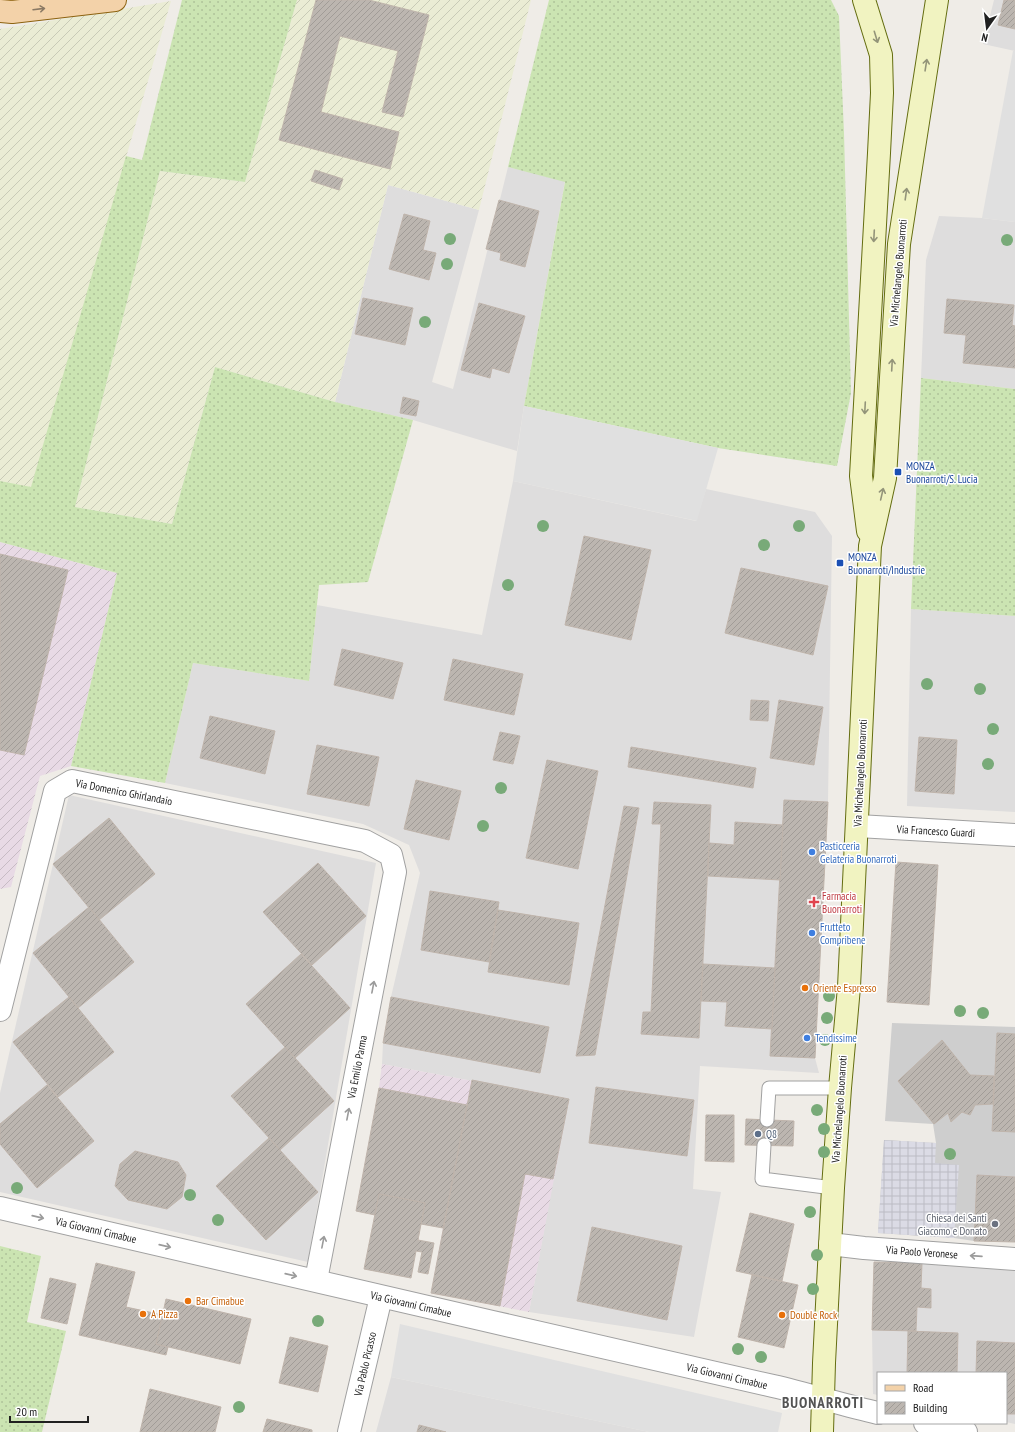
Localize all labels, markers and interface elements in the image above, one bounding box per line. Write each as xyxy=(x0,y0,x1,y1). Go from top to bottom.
one-way arrow xyxy=(32,5,45,13)
north arrow xyxy=(967,8,1007,48)
one-way arrow xyxy=(873,30,880,43)
text: N xyxy=(980,30,989,45)
one-way arrow xyxy=(922,59,930,72)
one-way arrow xyxy=(902,187,910,200)
street label: Via Michelangelo Buonarroti xyxy=(886,219,910,328)
one-way arrow xyxy=(871,229,878,242)
one-way arrow xyxy=(888,359,895,372)
one-way arrow xyxy=(861,401,868,414)
place label: MONZA Buonarroti/S. Lucia xyxy=(906,459,978,486)
marker: MONZA Buonarroti/S. Lucia xyxy=(893,467,903,477)
one-way arrow xyxy=(878,488,886,501)
place label: MONZA Buonarroti/Industrie xyxy=(848,550,925,577)
marker: MONZA Buonarroti/Industrie xyxy=(835,558,845,568)
street label: Via Michelangelo Buonarroti xyxy=(850,719,870,828)
street label: Via Domenico Ghirlandaio xyxy=(73,776,174,808)
street label: Via Francesco Guardi xyxy=(895,822,976,840)
place label: Pasticceria Gelateria Buonarroti xyxy=(820,839,897,866)
marker: Pasticceria Gelateria Buonarroti xyxy=(807,847,817,857)
place label: Farmacia Buonarroti xyxy=(822,889,862,916)
marker: Farmacia Buonarroti xyxy=(809,897,819,907)
place label: Frutteto Compribene xyxy=(820,920,866,947)
marker: Frutteto Compribene xyxy=(807,928,817,938)
one-way arrow xyxy=(369,980,377,993)
place label: Oriente Espresso xyxy=(813,981,877,995)
marker: Oriente Espresso xyxy=(800,983,810,993)
place label: Tendissime xyxy=(815,1031,857,1045)
marker: Tendissime xyxy=(802,1033,812,1043)
street label: Via Emilio Parma xyxy=(344,1034,370,1101)
street label: Via Michelangelo Buonarroti xyxy=(828,1055,850,1164)
one-way arrow xyxy=(344,1108,352,1121)
place label: Q8 xyxy=(766,1127,777,1141)
marker: Q8 xyxy=(753,1129,763,1139)
place label: Chiesa dei Santi Giacomo e Donato xyxy=(918,1211,987,1238)
one-way arrow xyxy=(31,1213,44,1221)
street label: Via Giovanni Cimabue xyxy=(53,1214,138,1246)
marker: Chiesa dei Santi Giacomo e Donato xyxy=(990,1219,1000,1229)
one-way arrow xyxy=(320,1236,328,1249)
one-way arrow xyxy=(158,1242,171,1250)
street label: Via Paolo Veronese xyxy=(885,1242,959,1262)
one-way arrow xyxy=(970,1253,983,1260)
one-way arrow xyxy=(285,1271,298,1279)
street label: Via Giovanni Cimabue xyxy=(368,1288,453,1320)
place label: Bar Cimabue xyxy=(196,1294,244,1308)
marker: Bar Cimabue xyxy=(183,1296,193,1306)
place label: A Pizza xyxy=(151,1307,178,1321)
place label: Double Rock xyxy=(790,1308,838,1322)
marker: A Pizza xyxy=(138,1309,148,1319)
marker: Double Rock xyxy=(777,1310,787,1320)
street label: Via Pablo Picasso xyxy=(351,1330,379,1398)
street label: Via Giovanni Cimabue xyxy=(684,1360,769,1392)
legend xyxy=(877,1372,1007,1424)
text: Road xyxy=(913,1380,933,1395)
district label: BUONARROTI xyxy=(782,1393,864,1412)
scale bar xyxy=(10,1398,88,1424)
text: Building xyxy=(913,1400,948,1415)
text: 20 m xyxy=(16,1404,37,1419)

